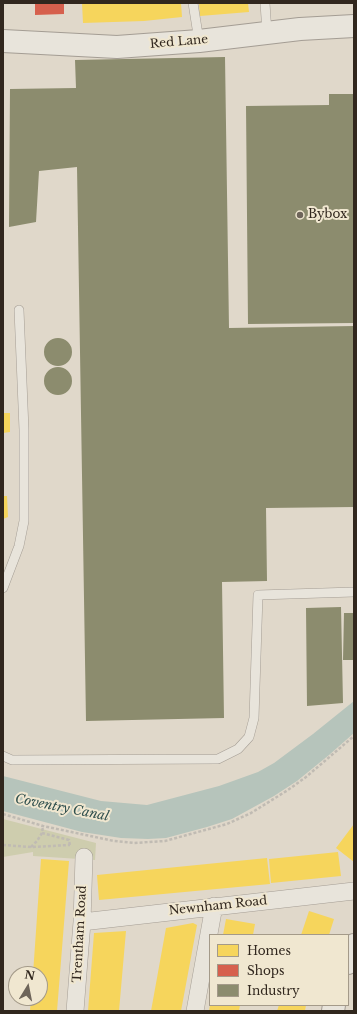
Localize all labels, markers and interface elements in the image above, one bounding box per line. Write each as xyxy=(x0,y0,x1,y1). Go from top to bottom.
street label: Red Lane xyxy=(149,32,209,52)
place label: Bybox xyxy=(308,208,347,222)
marker: Bybox xyxy=(295,210,305,220)
water label: Coventry Canal xyxy=(14,791,110,825)
street label: Trentham Road xyxy=(70,885,90,983)
street label: Newnham Road xyxy=(168,894,268,918)
legend xyxy=(209,934,349,1006)
text: Homes xyxy=(247,943,291,958)
text: Shops xyxy=(247,963,284,978)
north arrow xyxy=(8,966,48,1006)
text: N xyxy=(24,967,36,983)
text: Industry xyxy=(247,983,300,998)

